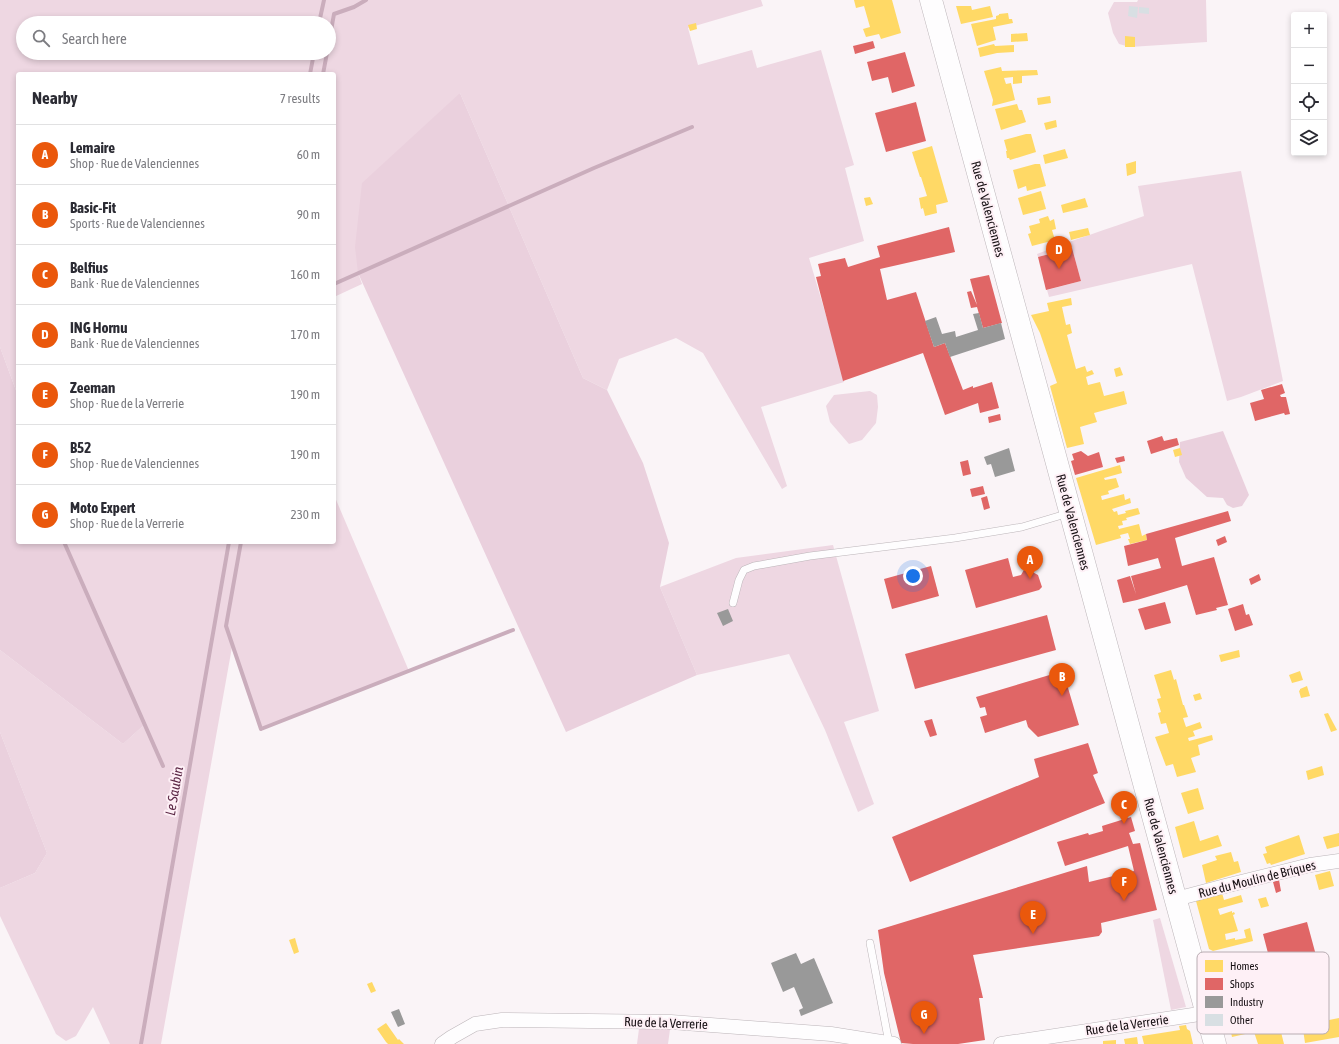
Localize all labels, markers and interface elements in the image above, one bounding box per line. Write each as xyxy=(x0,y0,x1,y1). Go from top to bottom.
map controls xyxy=(1291,12,1327,156)
button: + xyxy=(1291,12,1327,48)
search box xyxy=(16,16,336,60)
icon: search xyxy=(30,27,52,49)
text: Search here xyxy=(62,30,127,47)
button: − xyxy=(1291,48,1327,84)
button: locate xyxy=(1291,84,1327,120)
text: Nearby xyxy=(32,88,78,108)
text: 7 results xyxy=(280,91,320,106)
button: layers xyxy=(1291,120,1327,156)
text: Lemaire xyxy=(70,139,115,156)
text: A xyxy=(42,147,48,162)
text: 60 m xyxy=(297,147,320,162)
text: Shop · Rue de Valenciennes xyxy=(70,156,199,171)
street label: Rue de Valenciennes xyxy=(968,159,1008,259)
text: Basic-Fit xyxy=(70,199,116,216)
text: B xyxy=(42,207,48,222)
text: 90 m xyxy=(297,207,320,222)
text: Sports · Rue de Valenciennes xyxy=(70,216,205,231)
pin: D xyxy=(1046,236,1072,269)
text: Belfius xyxy=(70,259,108,276)
text: C xyxy=(42,267,48,282)
text: 160 m xyxy=(291,267,320,282)
text: Bank · Rue de Valenciennes xyxy=(70,276,199,291)
text: ING Hornu xyxy=(70,319,127,336)
text: D xyxy=(41,327,49,342)
text: 170 m xyxy=(291,327,320,342)
text: Bank · Rue de Valenciennes xyxy=(70,336,199,351)
text: Zeeman xyxy=(70,379,115,396)
text: E xyxy=(42,387,48,402)
text: 190 m xyxy=(291,387,320,402)
text: Shop · Rue de la Verrerie xyxy=(70,396,184,411)
text: B52 xyxy=(70,439,91,456)
text: F xyxy=(42,447,48,462)
text: 190 m xyxy=(291,447,320,462)
text: Shop · Rue de Valenciennes xyxy=(70,456,199,471)
street label: Rue de Valenciennes xyxy=(1053,472,1093,572)
text: Moto Expert xyxy=(70,499,135,516)
text: G xyxy=(42,507,48,522)
text: 230 m xyxy=(291,507,320,522)
text: Shop · Rue de la Verrerie xyxy=(70,516,184,531)
pin: A xyxy=(1017,546,1043,579)
your location xyxy=(903,566,923,586)
pin: B xyxy=(1049,663,1075,696)
water label: Le Saubin xyxy=(162,765,186,817)
pin: C xyxy=(1111,791,1137,824)
street label: Rue de Valenciennes xyxy=(1141,796,1181,896)
street label: Rue du Moulin de Briques xyxy=(1197,857,1317,901)
pin: F xyxy=(1111,868,1137,901)
pin: E xyxy=(1020,901,1046,934)
legend xyxy=(1197,952,1329,1034)
text: Homes xyxy=(1230,960,1258,972)
text: Shops xyxy=(1230,978,1254,990)
text: Industry xyxy=(1230,996,1264,1008)
pin: G xyxy=(911,1001,937,1034)
street label: Rue de la Verrerie xyxy=(1084,1012,1170,1038)
street label: Rue de la Verrerie xyxy=(624,1014,708,1032)
text: Other xyxy=(1230,1014,1254,1026)

